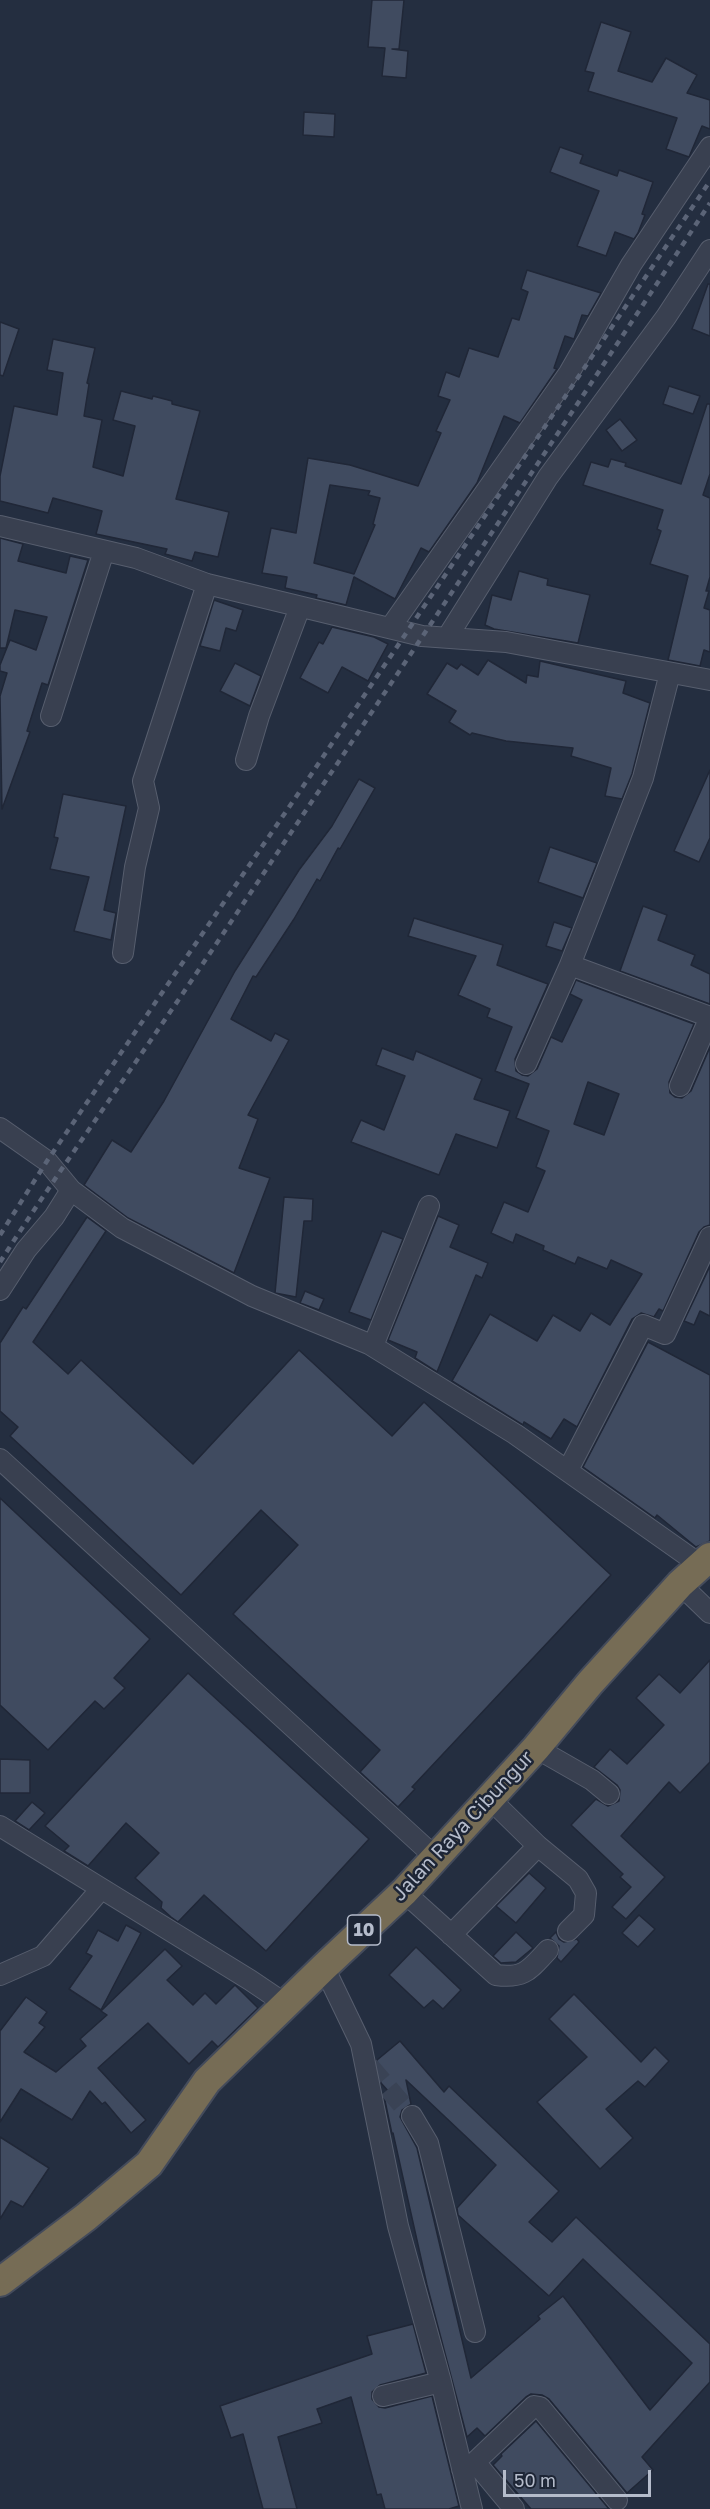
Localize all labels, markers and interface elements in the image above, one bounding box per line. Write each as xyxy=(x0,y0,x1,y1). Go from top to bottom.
street label: Jalan Raya Cibungur xyxy=(387,1746,539,1906)
road number: 10 xyxy=(348,1915,380,1945)
scale bar xyxy=(506,2458,654,2496)
text: 50 m xyxy=(514,2469,556,2491)

